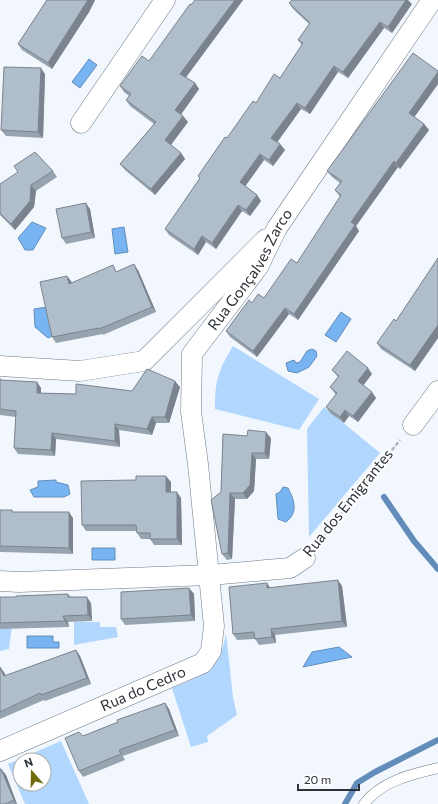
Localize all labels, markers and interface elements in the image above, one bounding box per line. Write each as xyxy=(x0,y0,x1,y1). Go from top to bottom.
street label: Rua Gonçalves Zarco xyxy=(203,205,296,333)
street label: Rua dos Emigrantes xyxy=(298,445,396,560)
street label: Rua do Cedro xyxy=(97,662,188,714)
north arrow xyxy=(12,752,52,792)
text: N xyxy=(22,755,35,770)
scale bar xyxy=(298,766,359,792)
text: 20 m xyxy=(304,772,331,786)

